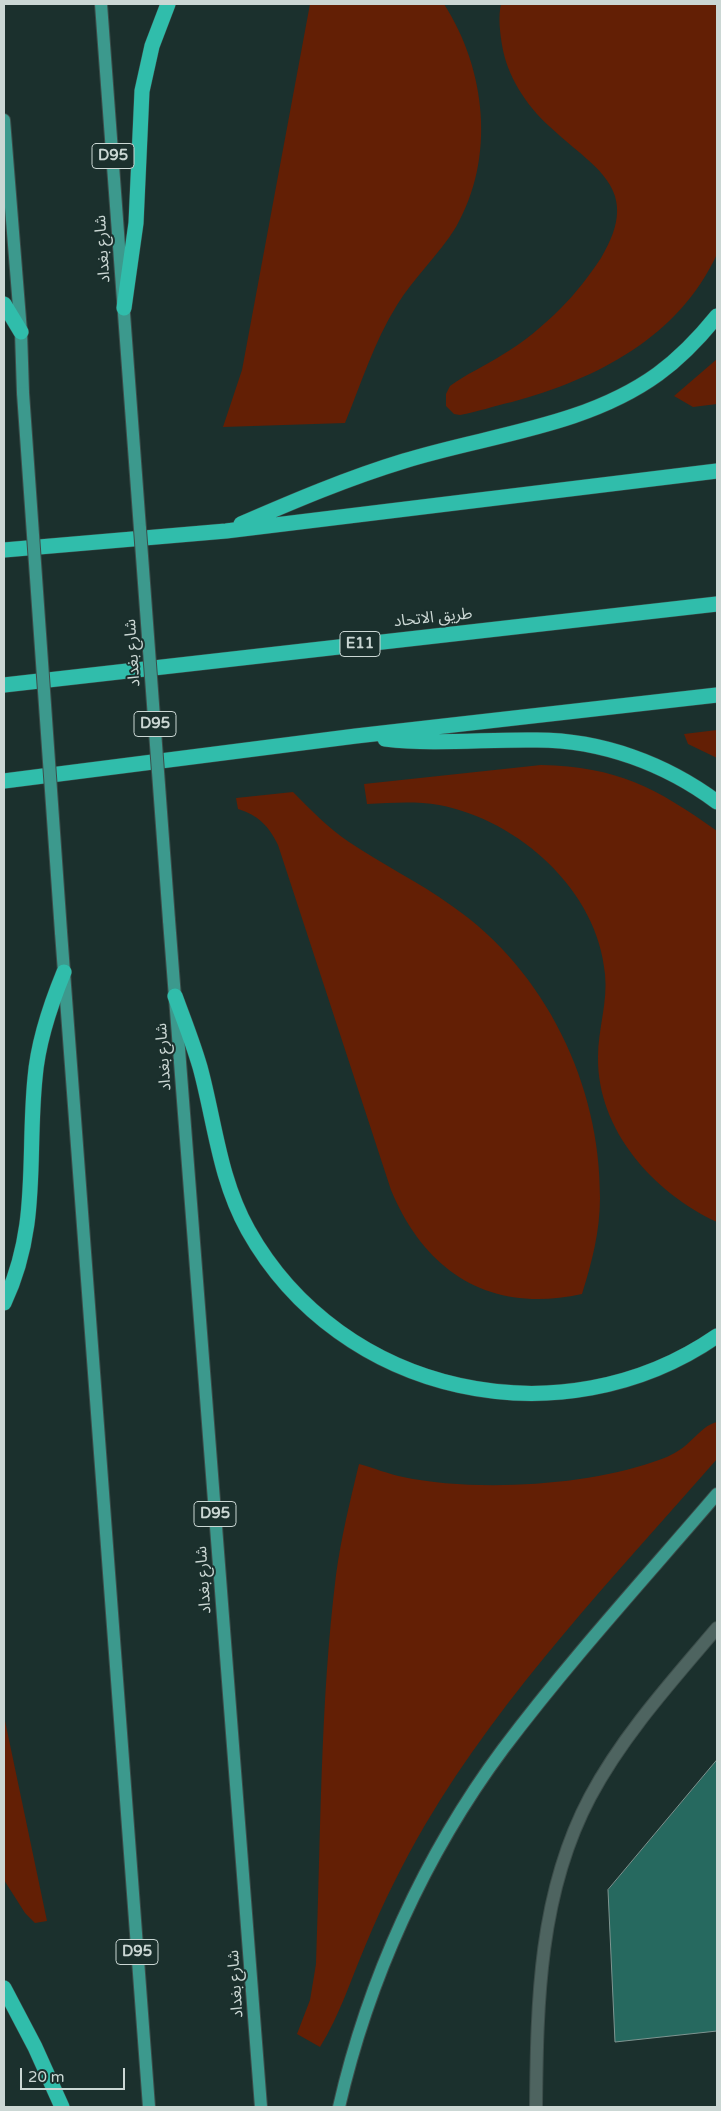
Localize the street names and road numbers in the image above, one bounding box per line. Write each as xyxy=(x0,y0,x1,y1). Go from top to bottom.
road number: D95 xyxy=(92,144,134,168)
street label: شارع بغداد xyxy=(91,214,115,284)
street label: طريق الاتحاد xyxy=(393,604,473,632)
street label: شارع بغداد xyxy=(121,618,145,688)
road number: E11 xyxy=(340,632,380,656)
road number: D95 xyxy=(134,712,176,736)
street label: شارع بغداد xyxy=(152,1022,176,1092)
road number: D95 xyxy=(194,1502,236,1526)
street label: شارع بغداد xyxy=(192,1545,216,1615)
road number: D95 xyxy=(116,1940,158,1964)
street label: شارع بغداد xyxy=(224,1949,248,2019)

